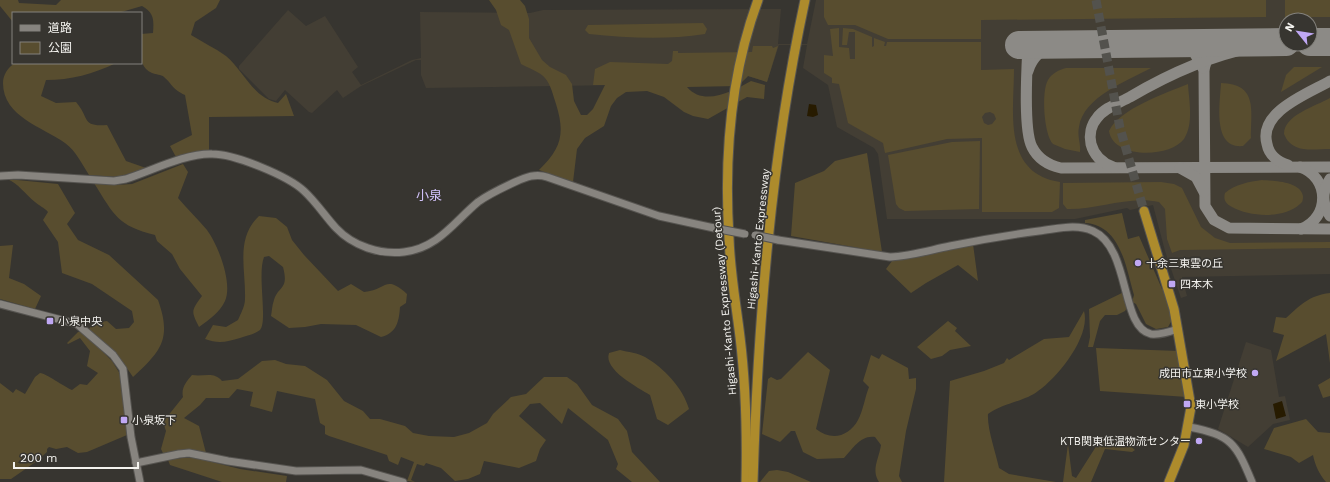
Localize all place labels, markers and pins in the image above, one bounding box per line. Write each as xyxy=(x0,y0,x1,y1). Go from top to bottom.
place label: 十余三東雲の丘 xyxy=(1146,257,1223,270)
marker: 十余三東雲の丘 xyxy=(1133,258,1143,268)
place label: 四本木 xyxy=(1180,278,1213,291)
marker: 四本木 xyxy=(1167,279,1177,289)
place label: 小泉中央 xyxy=(58,315,103,328)
marker: 小泉中央 xyxy=(45,316,55,326)
place label: 成田市立東小学校 xyxy=(1159,367,1247,380)
marker: 成田市立東小学校 xyxy=(1250,368,1260,378)
place label: 東小学校 xyxy=(1195,398,1239,411)
marker: 東小学校 xyxy=(1182,399,1192,409)
place label: 小泉坂下 xyxy=(132,414,176,427)
marker: 小泉坂下 xyxy=(119,415,129,425)
place label: KTB関東低温物流センター xyxy=(1060,435,1191,448)
marker: KTB関東低温物流センター xyxy=(1194,436,1204,446)

